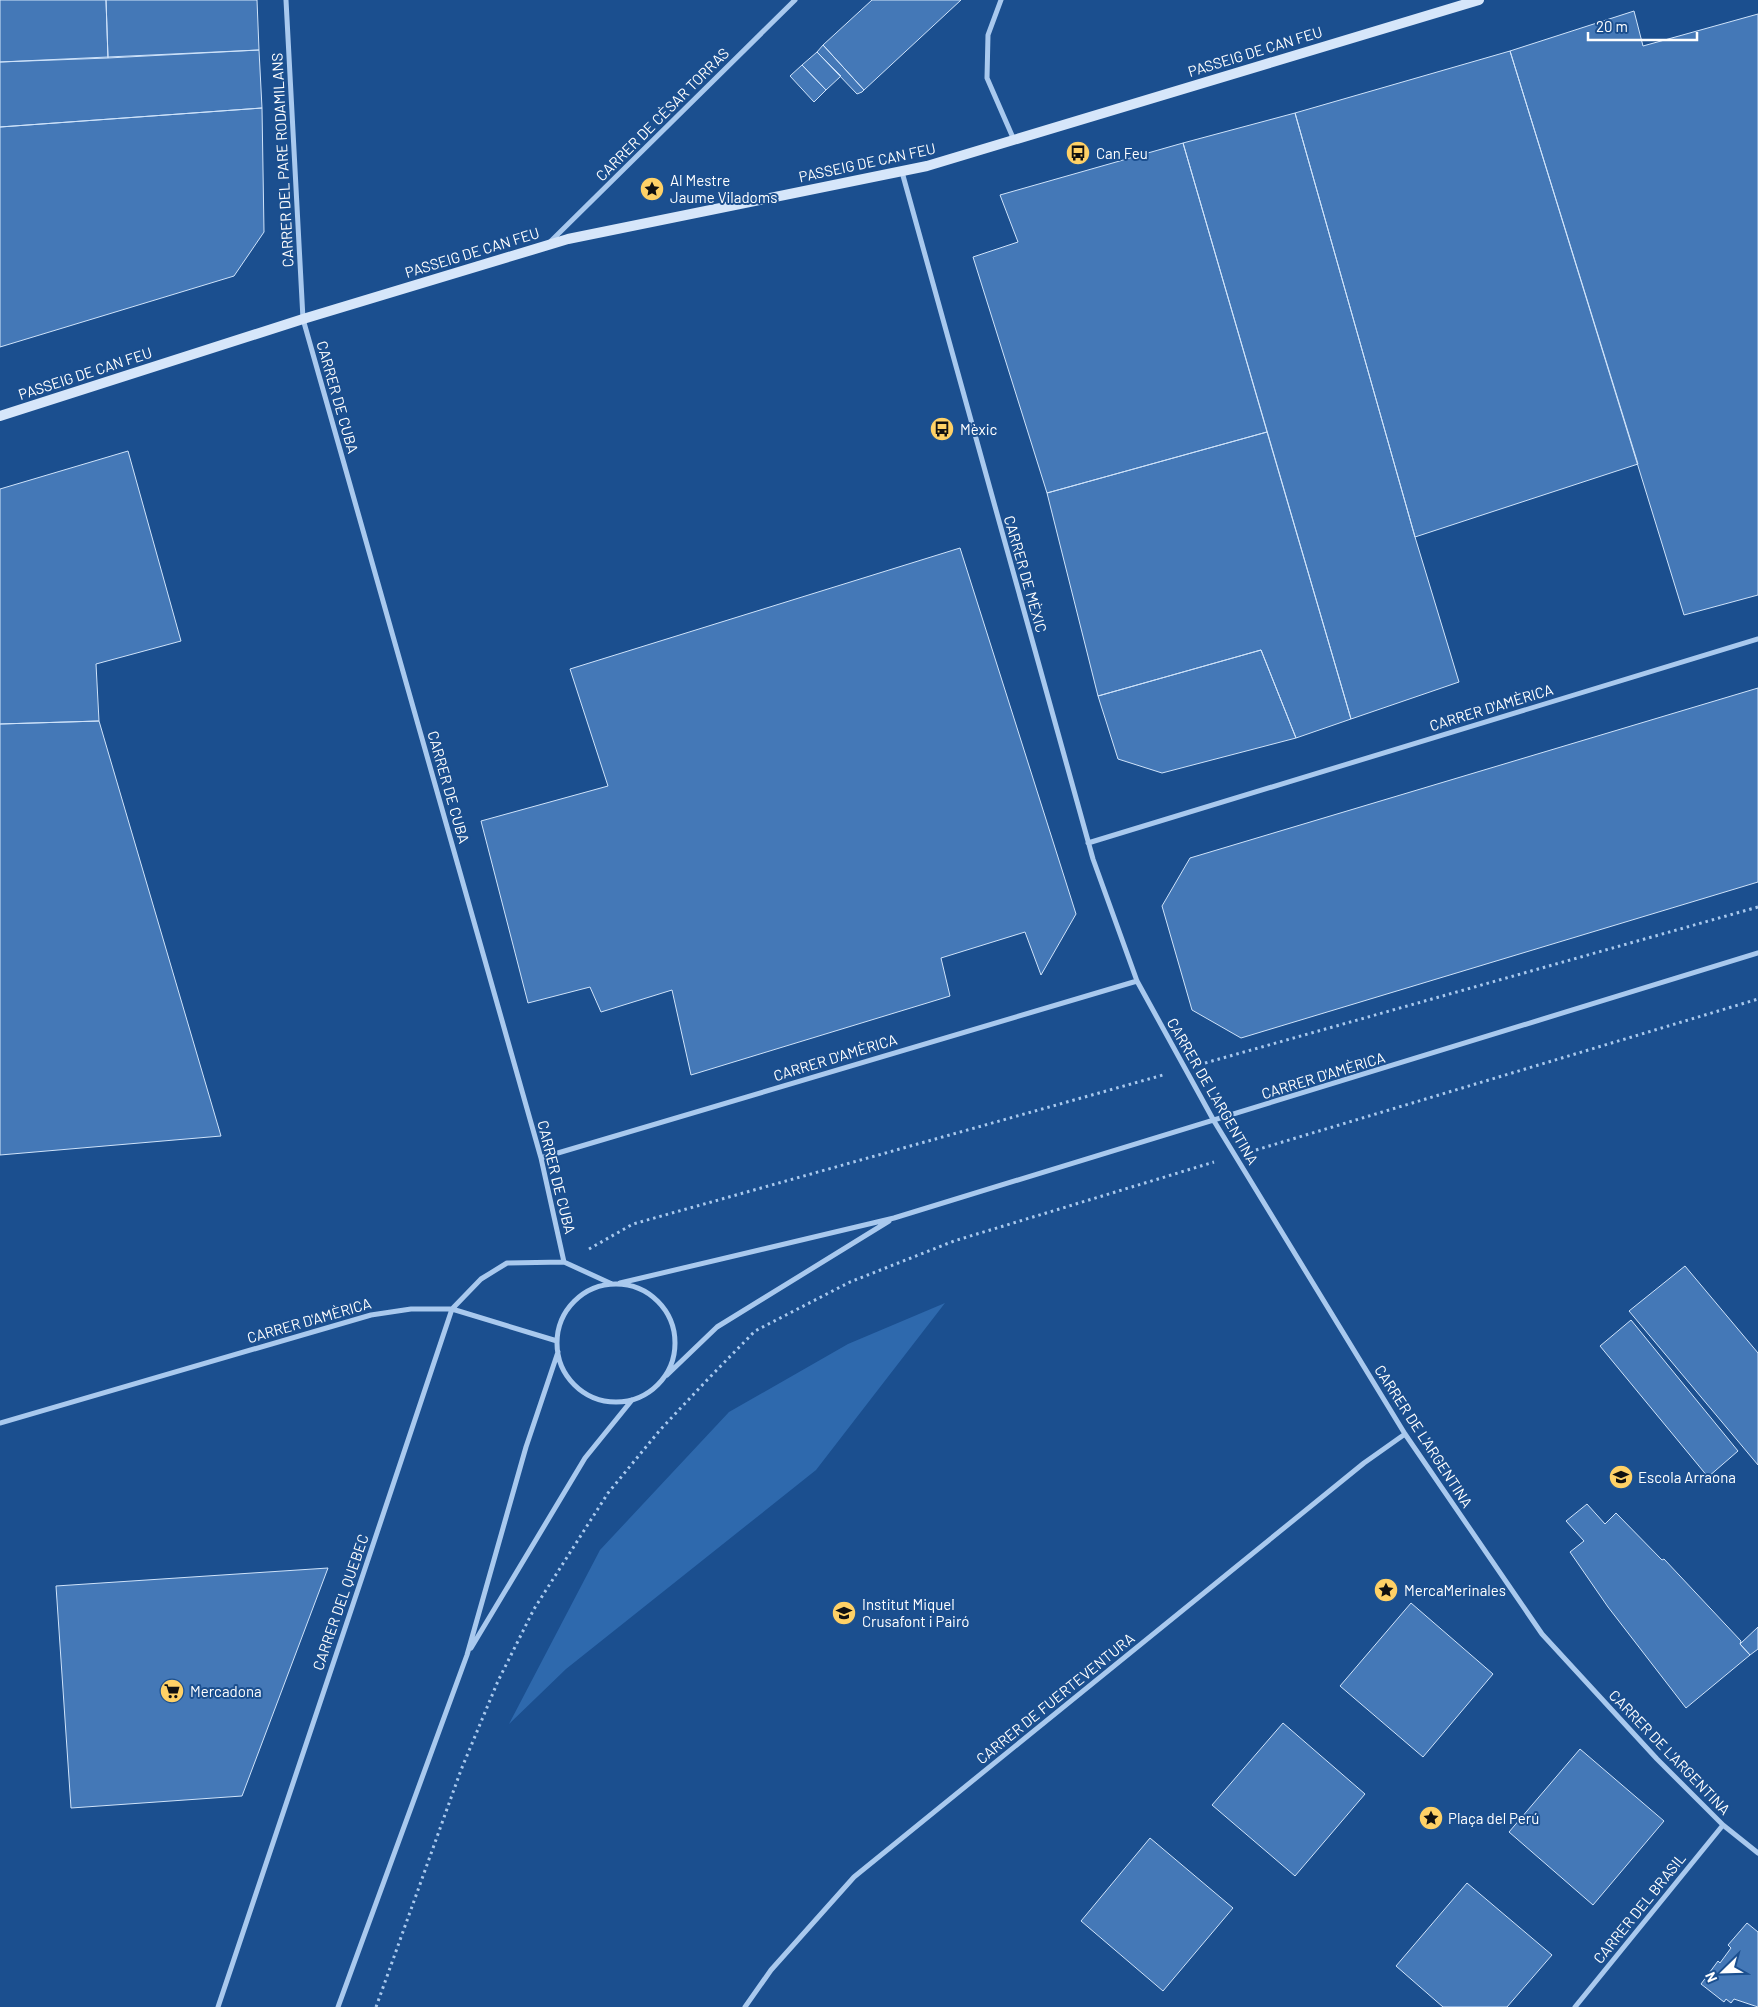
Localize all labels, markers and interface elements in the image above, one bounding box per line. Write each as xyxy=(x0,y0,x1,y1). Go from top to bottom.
scale bar xyxy=(1588,10,1697,42)
text: 20 m xyxy=(1596,17,1628,35)
street label: PASSEIG DE CAN FEU xyxy=(1186,22,1324,80)
street label: CARRER DE CÈSAR TORRAS xyxy=(592,44,732,184)
street label: CARRER DEL PARE RODAMILANS xyxy=(267,52,297,268)
street label: PASSEIG DE CAN FEU xyxy=(797,139,937,185)
bus stop icon: Can Feu xyxy=(1065,140,1091,166)
place label: Can Feu xyxy=(1096,144,1148,162)
place label: Al Mestre Jaume Viladoms xyxy=(670,171,777,206)
place icon: Al Mestre Jaume Viladoms xyxy=(639,176,665,202)
street label: PASSEIG DE CAN FEU xyxy=(403,223,541,281)
street label: CARRER DE CUBA xyxy=(313,339,363,455)
street label: PASSEIG DE CAN FEU xyxy=(16,343,154,403)
bus stop icon: Mèxic xyxy=(929,416,955,442)
place label: Mèxic xyxy=(960,420,997,438)
street label: CARRER DE MÈXIC xyxy=(1001,513,1051,635)
street label: CARRER D'AMÈRICA xyxy=(1427,680,1555,734)
street label: CARRER DE CUBA xyxy=(424,729,474,845)
street label: CARRER DE L'ARGENTINA xyxy=(1164,1014,1262,1168)
street label: CARRER D'AMÈRICA xyxy=(771,1030,899,1084)
street label: CARRER D'AMÈRICA xyxy=(1259,1048,1387,1102)
street label: CARRER DE CUBA xyxy=(534,1118,580,1236)
street label: CARRER D'AMÈRICA xyxy=(245,1294,373,1346)
street label: CARRER DE L'ARGENTINA xyxy=(1371,1361,1477,1511)
school or university icon: Escola Arraona xyxy=(1608,1464,1634,1490)
place label: Escola Arraona xyxy=(1638,1468,1736,1486)
street label: CARRER DEL QUEBEC xyxy=(308,1532,372,1672)
place icon: MercaMerinales xyxy=(1373,1577,1399,1603)
place label: MercaMerinales xyxy=(1404,1581,1506,1599)
place label: Institut Miquel Crusafont i Pairó xyxy=(862,1595,969,1630)
school or university icon: Institut Miquel Crusafont i Pairó xyxy=(831,1600,857,1626)
street label: CARRER DE FUERTEVENTURA xyxy=(972,1629,1138,1767)
supermarket icon: Mercadona xyxy=(159,1678,185,1704)
place label: Mercadona xyxy=(190,1682,262,1700)
street label: CARRER DE L'ARGENTINA xyxy=(1606,1686,1734,1818)
place icon: Plaça del Perú xyxy=(1418,1805,1444,1831)
place label: Plaça del Perú xyxy=(1448,1809,1539,1827)
street label: CARRER DEL BRASIL xyxy=(1589,1849,1689,1967)
north arrow xyxy=(1698,1947,1748,1997)
text: N xyxy=(1701,1970,1720,1985)

